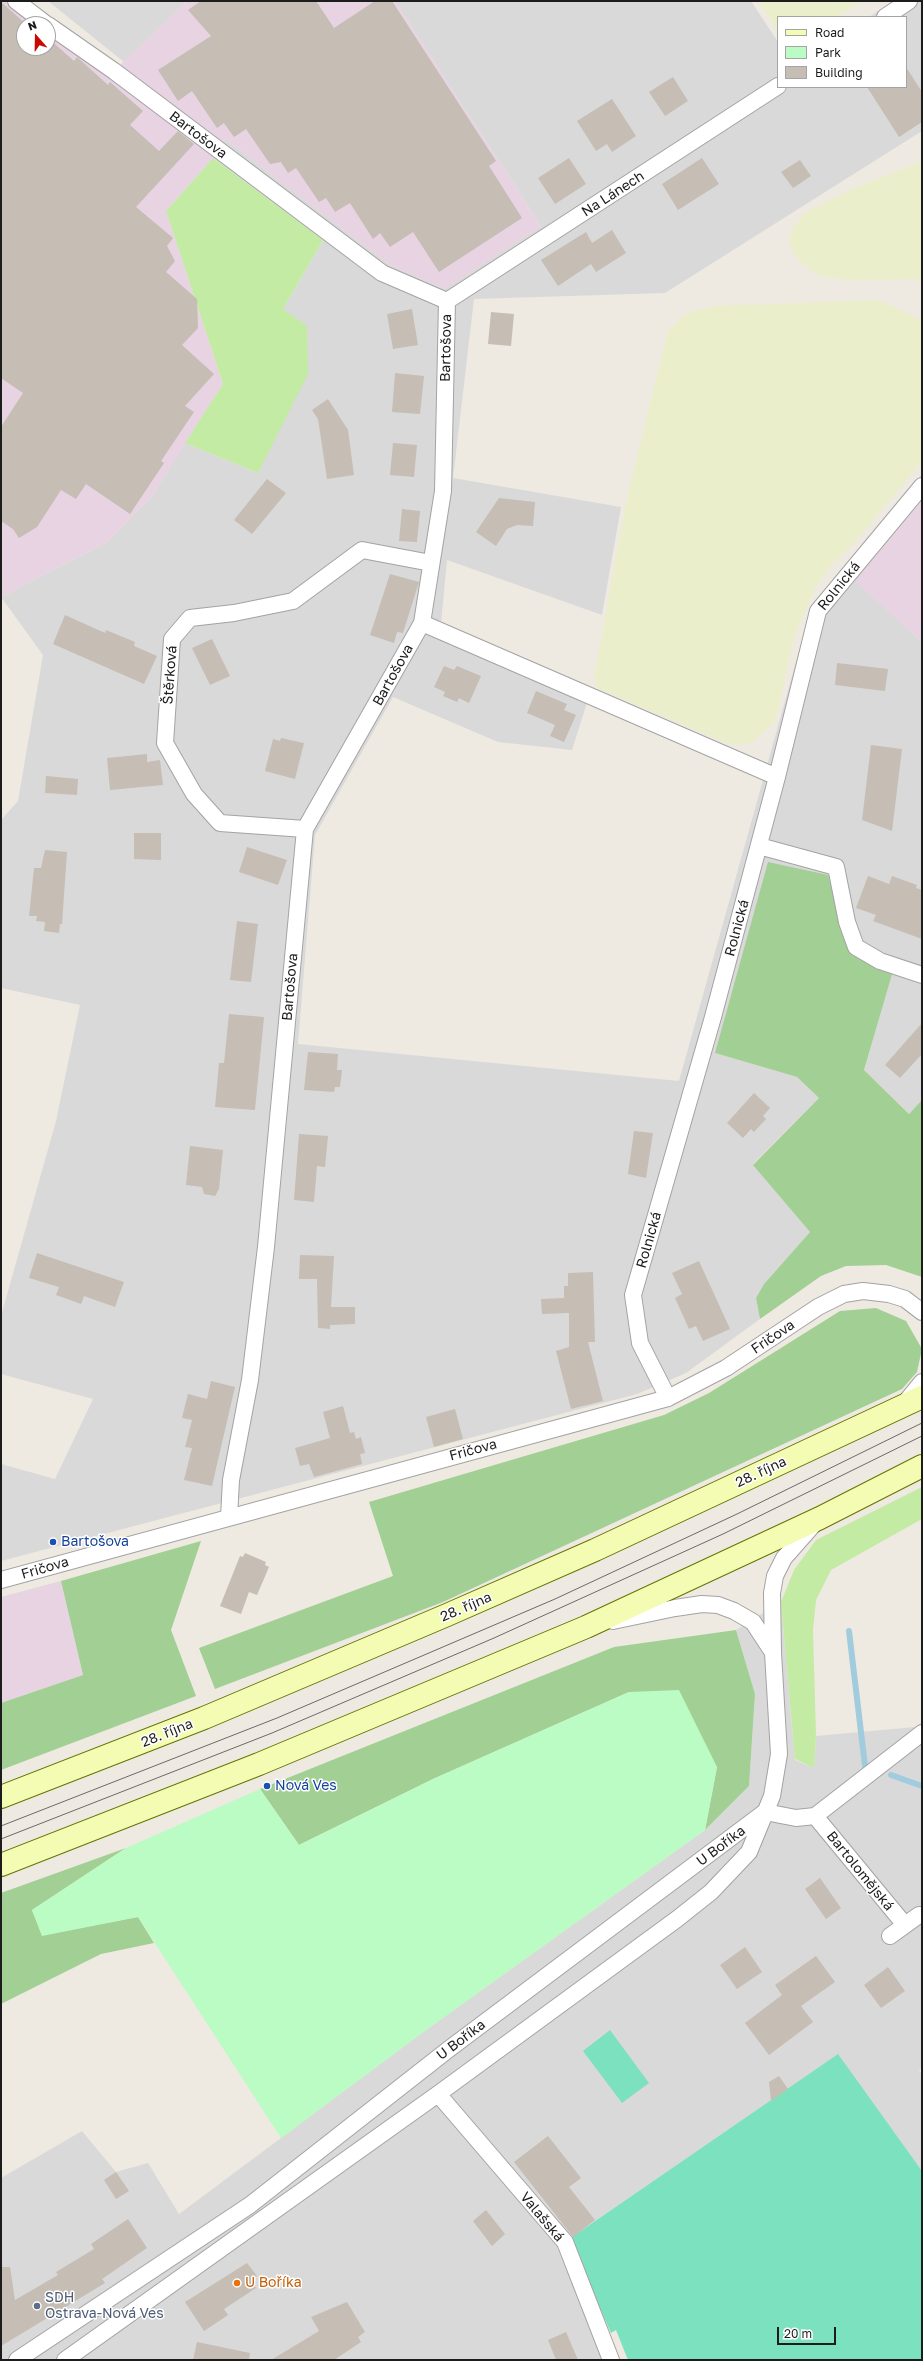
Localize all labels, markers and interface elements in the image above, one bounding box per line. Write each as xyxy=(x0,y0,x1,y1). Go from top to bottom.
north arrow xyxy=(16,16,56,56)
legend xyxy=(777,16,907,88)
text: N xyxy=(26,18,38,33)
text: Road xyxy=(815,25,844,40)
text: Park xyxy=(815,45,841,60)
text: Building xyxy=(815,65,863,80)
street label: Bartošova xyxy=(166,108,230,162)
street label: Na Lánech xyxy=(579,168,647,220)
street label: Bartošova xyxy=(437,314,455,382)
street label: Rolnická xyxy=(814,558,864,614)
street label: Bartošova xyxy=(369,641,417,709)
street label: Štěrková xyxy=(160,645,180,705)
street label: Rolnická xyxy=(721,898,753,958)
street label: Bartošova xyxy=(279,952,301,1022)
street label: Rolnická xyxy=(633,1210,665,1270)
street label: Fričova xyxy=(748,1316,798,1358)
street label: Fričova xyxy=(447,1436,499,1464)
street label: 28. října xyxy=(733,1453,789,1491)
place label: Bartošova xyxy=(61,1534,129,1550)
marker: Bartošova xyxy=(48,1537,58,1547)
street label: Fričova xyxy=(19,1553,71,1583)
street label: 28. října xyxy=(438,1589,494,1625)
street label: 28. října xyxy=(139,1715,195,1751)
place label: Nová Ves xyxy=(275,1778,337,1794)
marker: Nová Ves xyxy=(262,1781,272,1791)
street label: U Boříka xyxy=(693,1822,749,1870)
street label: Bartolomějská xyxy=(823,1828,897,1914)
street label: U Boříka xyxy=(433,2016,489,2064)
street label: Valašská xyxy=(516,2189,568,2245)
place label: U Boříka xyxy=(245,2275,302,2291)
marker: U Boříka xyxy=(232,2278,242,2288)
place label: SDH Ostrava-Nová Ves xyxy=(45,2290,164,2322)
marker: SDH Ostrava-Nová Ves xyxy=(32,2301,42,2311)
scale bar xyxy=(779,2319,838,2345)
text: 20 m xyxy=(784,2326,812,2341)

